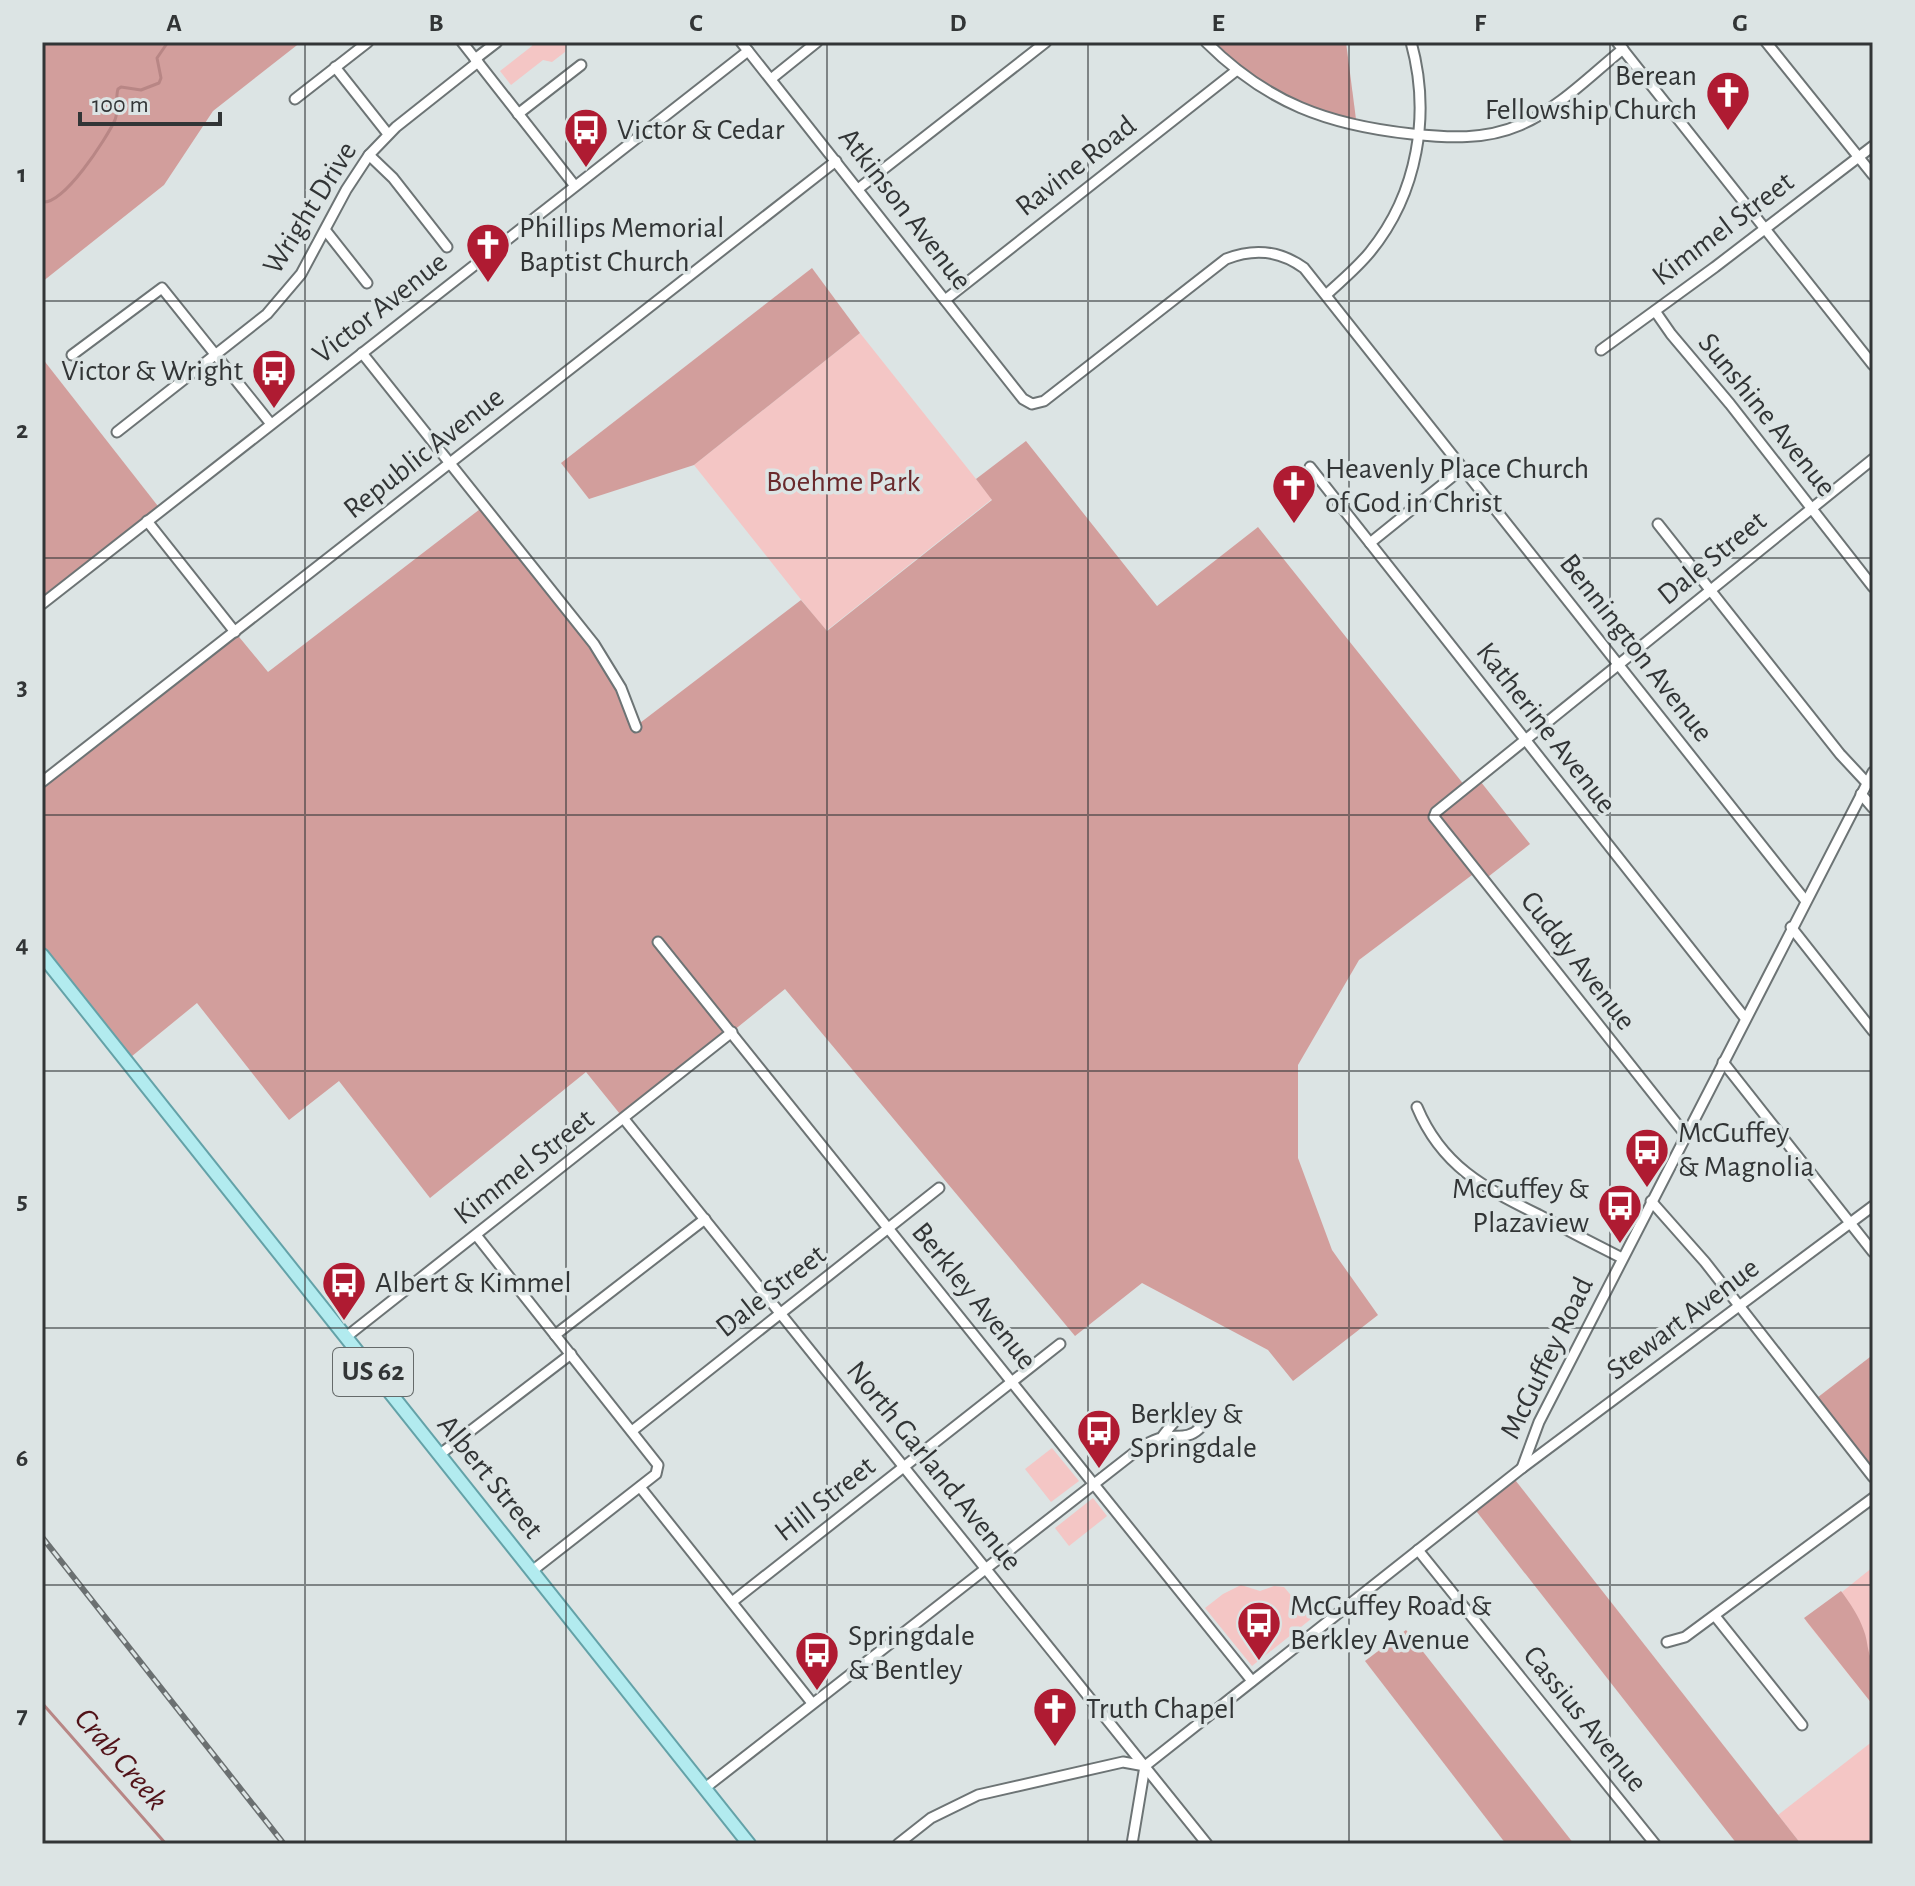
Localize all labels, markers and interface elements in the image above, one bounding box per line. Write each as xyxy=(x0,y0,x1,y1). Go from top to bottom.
text: A xyxy=(166,10,182,36)
text: B xyxy=(428,10,444,36)
text: C xyxy=(689,10,703,36)
text: D xyxy=(949,10,967,36)
text: E xyxy=(1211,10,1225,36)
text: F xyxy=(1474,10,1487,36)
text: G xyxy=(1732,10,1748,36)
place label: Berean Fellowship Church xyxy=(1485,61,1697,125)
church icon: Berean Fellowship Church xyxy=(1704,69,1752,132)
scale bar xyxy=(80,76,220,126)
text: 100 m xyxy=(92,93,149,117)
bus stop icon: Victor & Cedar xyxy=(562,106,610,169)
street label: Ravine Road xyxy=(1010,110,1142,222)
place label: Victor & Cedar xyxy=(617,115,785,145)
street label: Atkinson Avenue xyxy=(833,122,977,296)
street label: Wright Drive xyxy=(258,137,362,279)
text: 1 xyxy=(17,161,27,187)
street label: Kimmel Street xyxy=(1647,166,1800,292)
place label: Phillips Memorial Baptist Church xyxy=(519,213,724,277)
church icon: Phillips Memorial Baptist Church xyxy=(464,221,512,284)
street label: Victor Avenue xyxy=(307,246,453,370)
street label: Sunshine Avenue xyxy=(1692,328,1842,502)
bus stop icon: Victor & Wright xyxy=(250,347,298,410)
place label: Victor & Wright xyxy=(61,356,243,386)
street label: Republic Avenue xyxy=(338,381,510,525)
text: 2 xyxy=(16,417,28,443)
place label: Heavenly Place Church of God in Christ xyxy=(1325,454,1589,518)
church icon: Heavenly Place Church of God in Christ xyxy=(1270,462,1318,525)
park label: Boehme Park xyxy=(766,467,920,497)
street label: Dale Street xyxy=(1652,505,1772,611)
street label: Bennington Avenue xyxy=(1554,548,1718,748)
street label: Katherine Avenue xyxy=(1470,637,1622,819)
text: 3 xyxy=(16,674,28,700)
street label: Cuddy Avenue xyxy=(1515,886,1641,1036)
text: 4 xyxy=(15,931,29,957)
street label: Kimmel Street xyxy=(448,1103,600,1231)
place label: McGuffey & Magnolia xyxy=(1678,1118,1814,1182)
bus stop icon: McGuffey & Magnolia xyxy=(1623,1126,1671,1189)
place label: McGuffey & Plazaview xyxy=(1452,1174,1589,1238)
bus stop icon: McGuffey & Plazaview xyxy=(1596,1182,1644,1245)
text: 5 xyxy=(16,1188,28,1214)
street label: Berkley Avenue xyxy=(906,1217,1042,1375)
street label: Dale Street xyxy=(711,1239,832,1343)
street label: Stewart Avenue xyxy=(1601,1252,1765,1386)
bus stop icon: Albert & Kimmel xyxy=(320,1259,368,1322)
place label: Albert & Kimmel xyxy=(375,1268,572,1298)
street label: McGuffey Road xyxy=(1495,1272,1599,1444)
road number: US 62 xyxy=(333,1348,413,1396)
street label: North Garland Avenue xyxy=(841,1356,1027,1576)
place label: Berkley & Springdale xyxy=(1130,1399,1257,1463)
bus stop icon: Berkley & Springdale xyxy=(1075,1407,1123,1470)
street label: Albert Street xyxy=(432,1410,549,1545)
text: 6 xyxy=(16,1445,28,1471)
street label: Hill Street xyxy=(769,1451,881,1547)
place label: McGuffey Road & Berkley Avenue xyxy=(1290,1591,1492,1655)
bus stop icon: McGuffey Road & Berkley Avenue xyxy=(1235,1599,1283,1662)
place label: Springdale & Bentley xyxy=(848,1621,975,1685)
bus stop icon: Springdale & Bentley xyxy=(793,1629,841,1692)
street label: Cassius Avenue xyxy=(1517,1640,1653,1798)
church icon: Truth Chapel xyxy=(1031,1685,1079,1748)
place label: Truth Chapel xyxy=(1086,1694,1235,1724)
text: 7 xyxy=(16,1702,28,1728)
water label: Crab Creek xyxy=(69,1702,173,1816)

